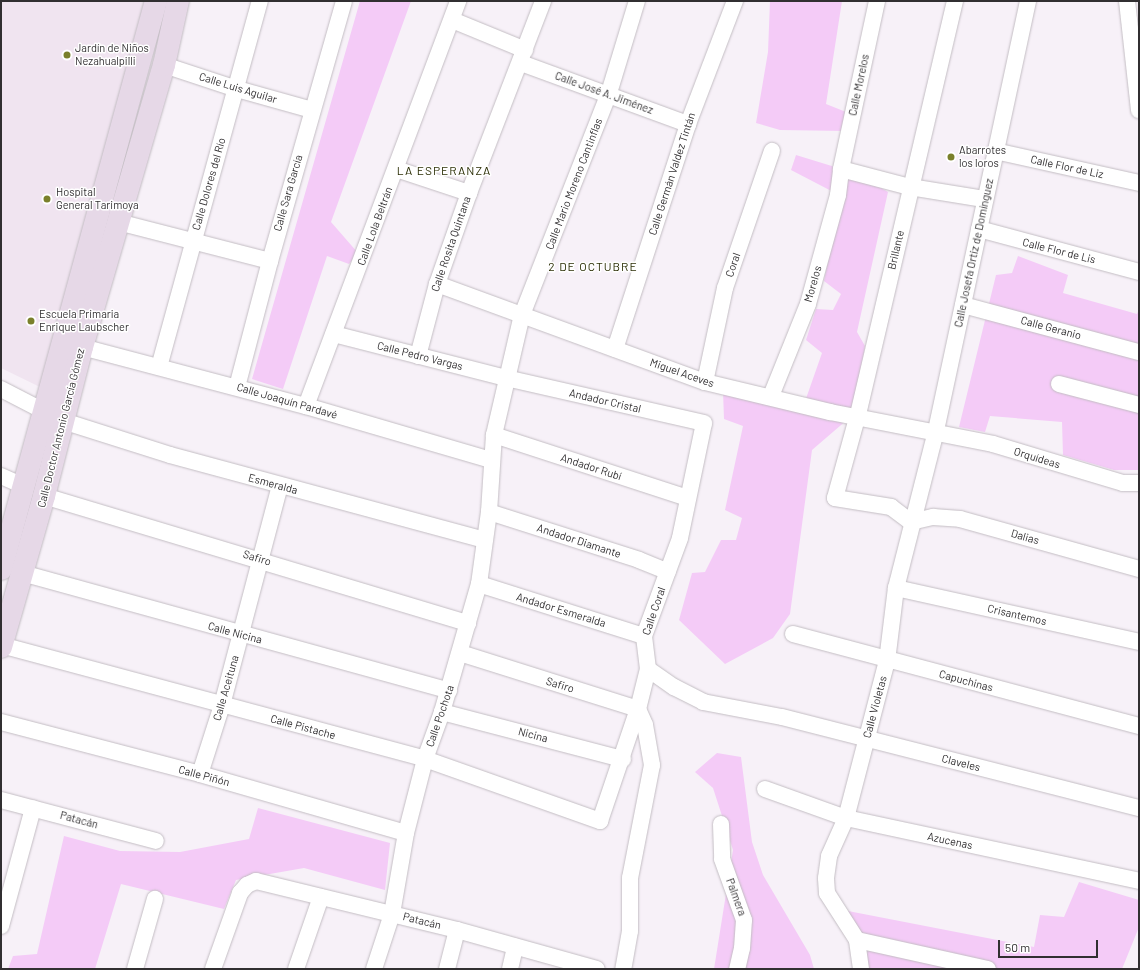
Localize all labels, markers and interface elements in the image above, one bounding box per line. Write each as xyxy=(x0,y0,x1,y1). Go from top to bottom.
place label: Jardín de Niños Nezahualpilli xyxy=(75,42,149,68)
marker: Jardín de Niños Nezahualpilli xyxy=(62,50,72,60)
street label: Calle Morelos xyxy=(846,53,872,117)
street label: Calle José A. Jiménez xyxy=(553,69,655,117)
street label: Calle Luis Aguilar xyxy=(197,70,279,106)
street label: Calle Germán Valdez Tintán xyxy=(646,111,698,237)
street label: Calle Mario Moreno Cantinflas xyxy=(543,116,605,252)
street label: Calle Dolores del Río xyxy=(189,136,229,232)
place label: Abarrotes los loros xyxy=(959,144,1006,170)
marker: Abarrotes los loros xyxy=(946,152,956,162)
street label: Calle Sara García xyxy=(271,153,305,233)
street label: Calle Flor de Liz xyxy=(1029,153,1105,181)
district label: LA ESPERANZA xyxy=(397,164,491,178)
street label: Calle Josefa Ortiz de Domínguez xyxy=(952,177,996,329)
street label: Calle Lola Beltrán xyxy=(355,185,395,267)
place label: Hospital General Tarimoya xyxy=(56,186,139,212)
marker: Hospital General Tarimoya xyxy=(41,193,53,205)
street label: Calle Rosita Quintana xyxy=(428,195,474,293)
street label: Brillante xyxy=(885,229,907,271)
street label: Calle Flor de Lis xyxy=(1021,236,1097,266)
street label: Coral xyxy=(723,251,743,279)
district label: 2 DE OCTUBRE xyxy=(548,260,638,274)
street label: Morelos xyxy=(801,264,825,304)
place label: Escuela Primaria Enrique Laubscher xyxy=(39,308,129,334)
street label: Calle Geranio xyxy=(1019,314,1083,342)
marker: Escuela Primaria Enrique Laubscher xyxy=(26,316,36,326)
street label: Calle Pedro Vargas xyxy=(376,339,464,373)
street label: Calle Doctor Antonio García Gómez xyxy=(35,347,87,509)
street label: Miguel Aceves xyxy=(648,356,716,390)
street label: Calle Joaquín Pardavé xyxy=(235,380,339,422)
street label: Andador Cristal xyxy=(568,386,642,416)
street label: Orquídeas xyxy=(1012,445,1062,471)
street label: Andador Rubí xyxy=(559,451,623,483)
street label: Esmeralda xyxy=(247,471,299,497)
street label: Andador Diamante xyxy=(535,521,623,561)
street label: Dalias xyxy=(1009,527,1041,547)
street label: Safiro xyxy=(241,547,273,569)
street label: Calle Coral xyxy=(640,585,668,637)
street label: Andador Esmeralda xyxy=(515,590,607,630)
street label: Crisantemos xyxy=(986,602,1048,628)
street label: Calle Nicina xyxy=(206,619,264,647)
street label: Calle Aceituna xyxy=(210,654,242,722)
street label: Capuchinas xyxy=(937,667,995,695)
street label: Safiro xyxy=(544,674,576,696)
street label: Calle Violetas xyxy=(860,674,890,740)
street label: Calle Pochota xyxy=(423,683,457,749)
street label: Calle Pistache xyxy=(269,712,337,742)
street label: Nicina xyxy=(517,725,549,745)
street label: Claveles xyxy=(940,752,982,774)
street label: Calle Piñón xyxy=(177,763,231,789)
street label: Patacán xyxy=(58,809,100,831)
street label: Azucenas xyxy=(926,830,974,852)
street label: Palmera xyxy=(723,876,749,918)
street label: Patacán xyxy=(402,910,442,932)
scale bar xyxy=(1000,932,1100,958)
text: 50 m xyxy=(1005,940,1030,954)

